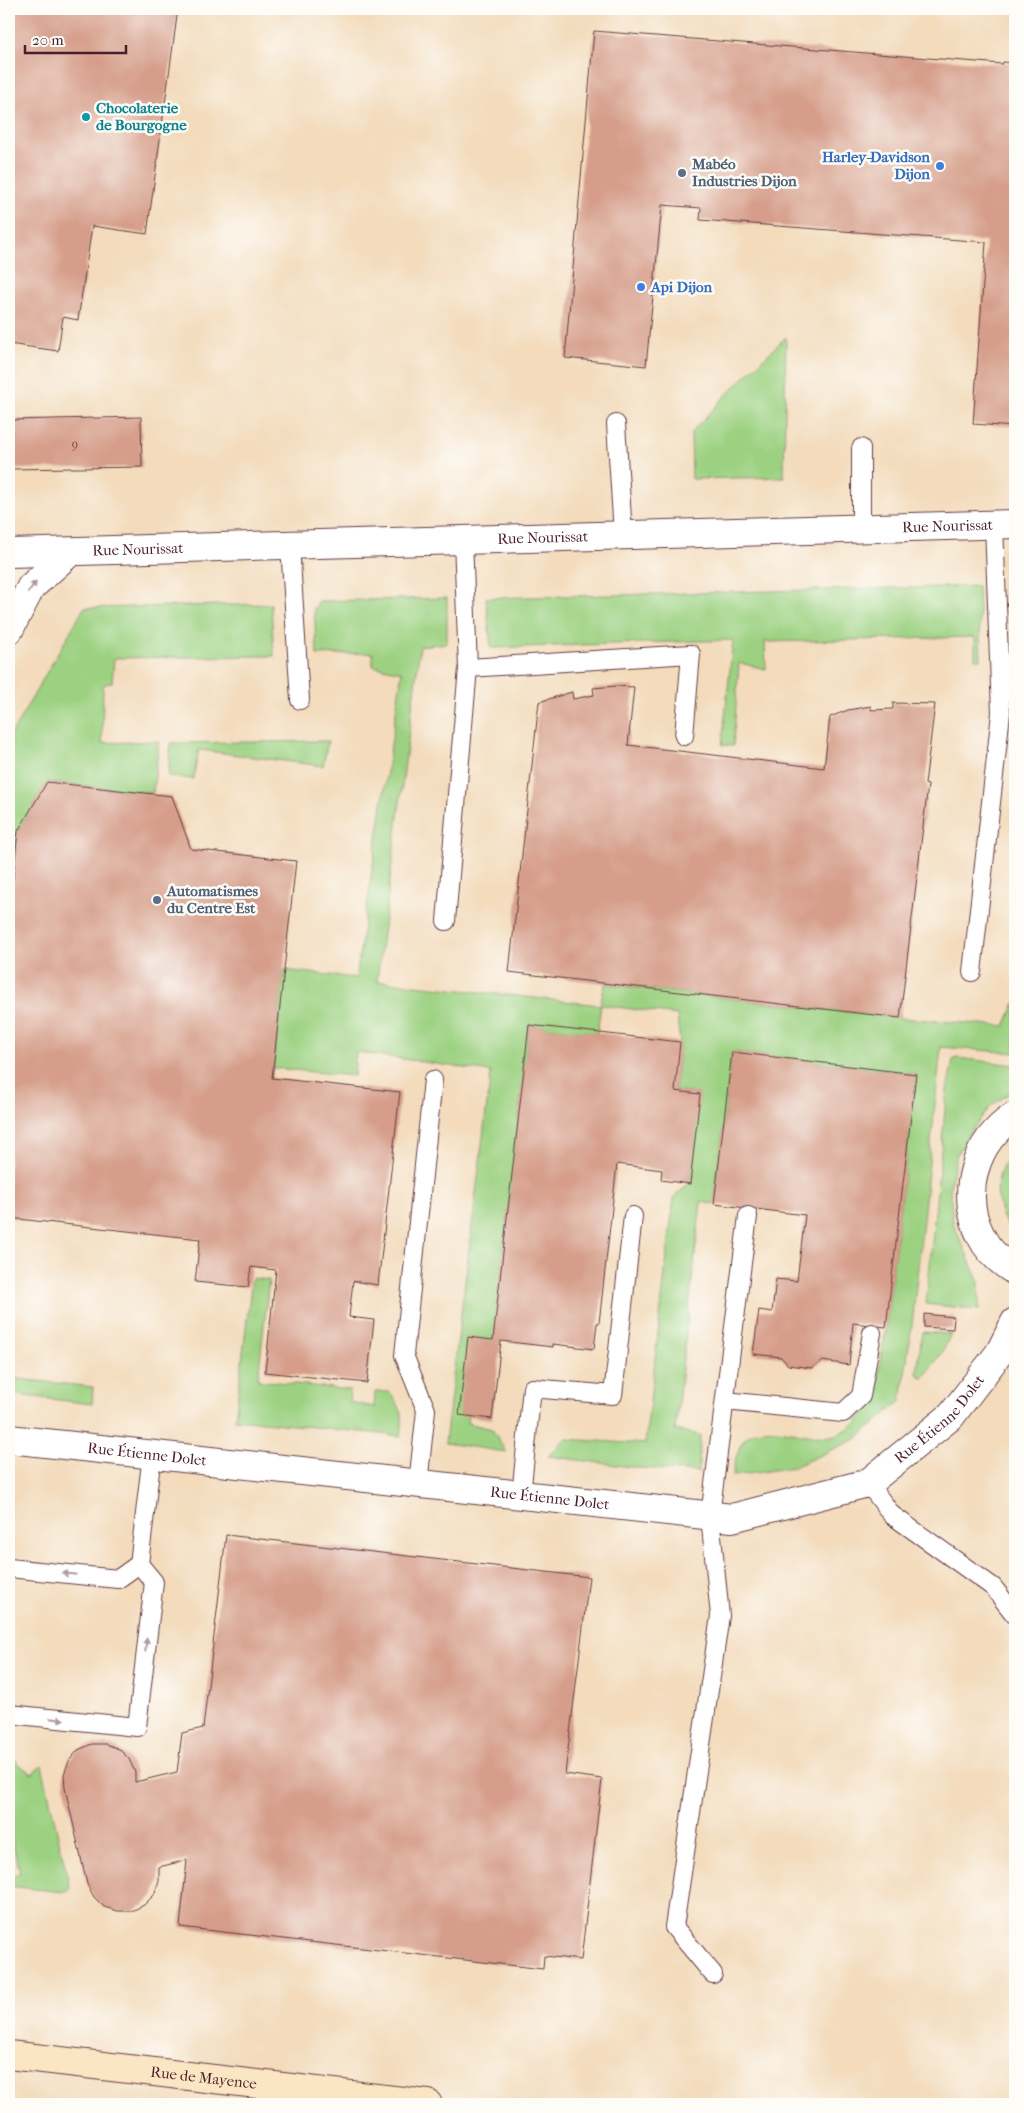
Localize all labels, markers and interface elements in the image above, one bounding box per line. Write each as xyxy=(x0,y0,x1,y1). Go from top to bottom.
scale bar xyxy=(25,22,126,54)
text: 20 m xyxy=(32,31,64,49)
place label: Chocolaterie de Bourgogne xyxy=(96,99,187,134)
marker: Chocolaterie de Bourgogne xyxy=(80,111,92,123)
place label: Harley-Davidson Dijon xyxy=(822,148,930,183)
place label: Mabéo Industries Dijon xyxy=(691,155,797,190)
marker: Harley-Davidson Dijon xyxy=(934,160,946,172)
marker: Mabéo Industries Dijon xyxy=(676,167,688,179)
place label: Api Dijon xyxy=(650,278,713,296)
marker: Api Dijon xyxy=(635,281,647,293)
house number: 9 xyxy=(72,437,78,451)
street label: Rue Nourissat xyxy=(902,516,994,536)
street label: Rue Nourissat xyxy=(497,527,589,548)
street label: Rue Nourissat xyxy=(92,539,184,560)
one-way arrow xyxy=(27,581,38,594)
place label: Automatismes du Centre Est xyxy=(166,882,258,917)
marker: Automatismes du Centre Est xyxy=(151,894,163,906)
street label: Rue Étienne Dolet xyxy=(891,1371,989,1467)
street label: Rue Étienne Dolet xyxy=(87,1439,208,1470)
street label: Rue Étienne Dolet xyxy=(489,1483,611,1514)
one-way arrow xyxy=(60,1570,76,1578)
one-way arrow xyxy=(142,1637,150,1653)
one-way arrow xyxy=(50,1715,66,1723)
street label: Rue de Mayence xyxy=(150,2063,258,2093)

